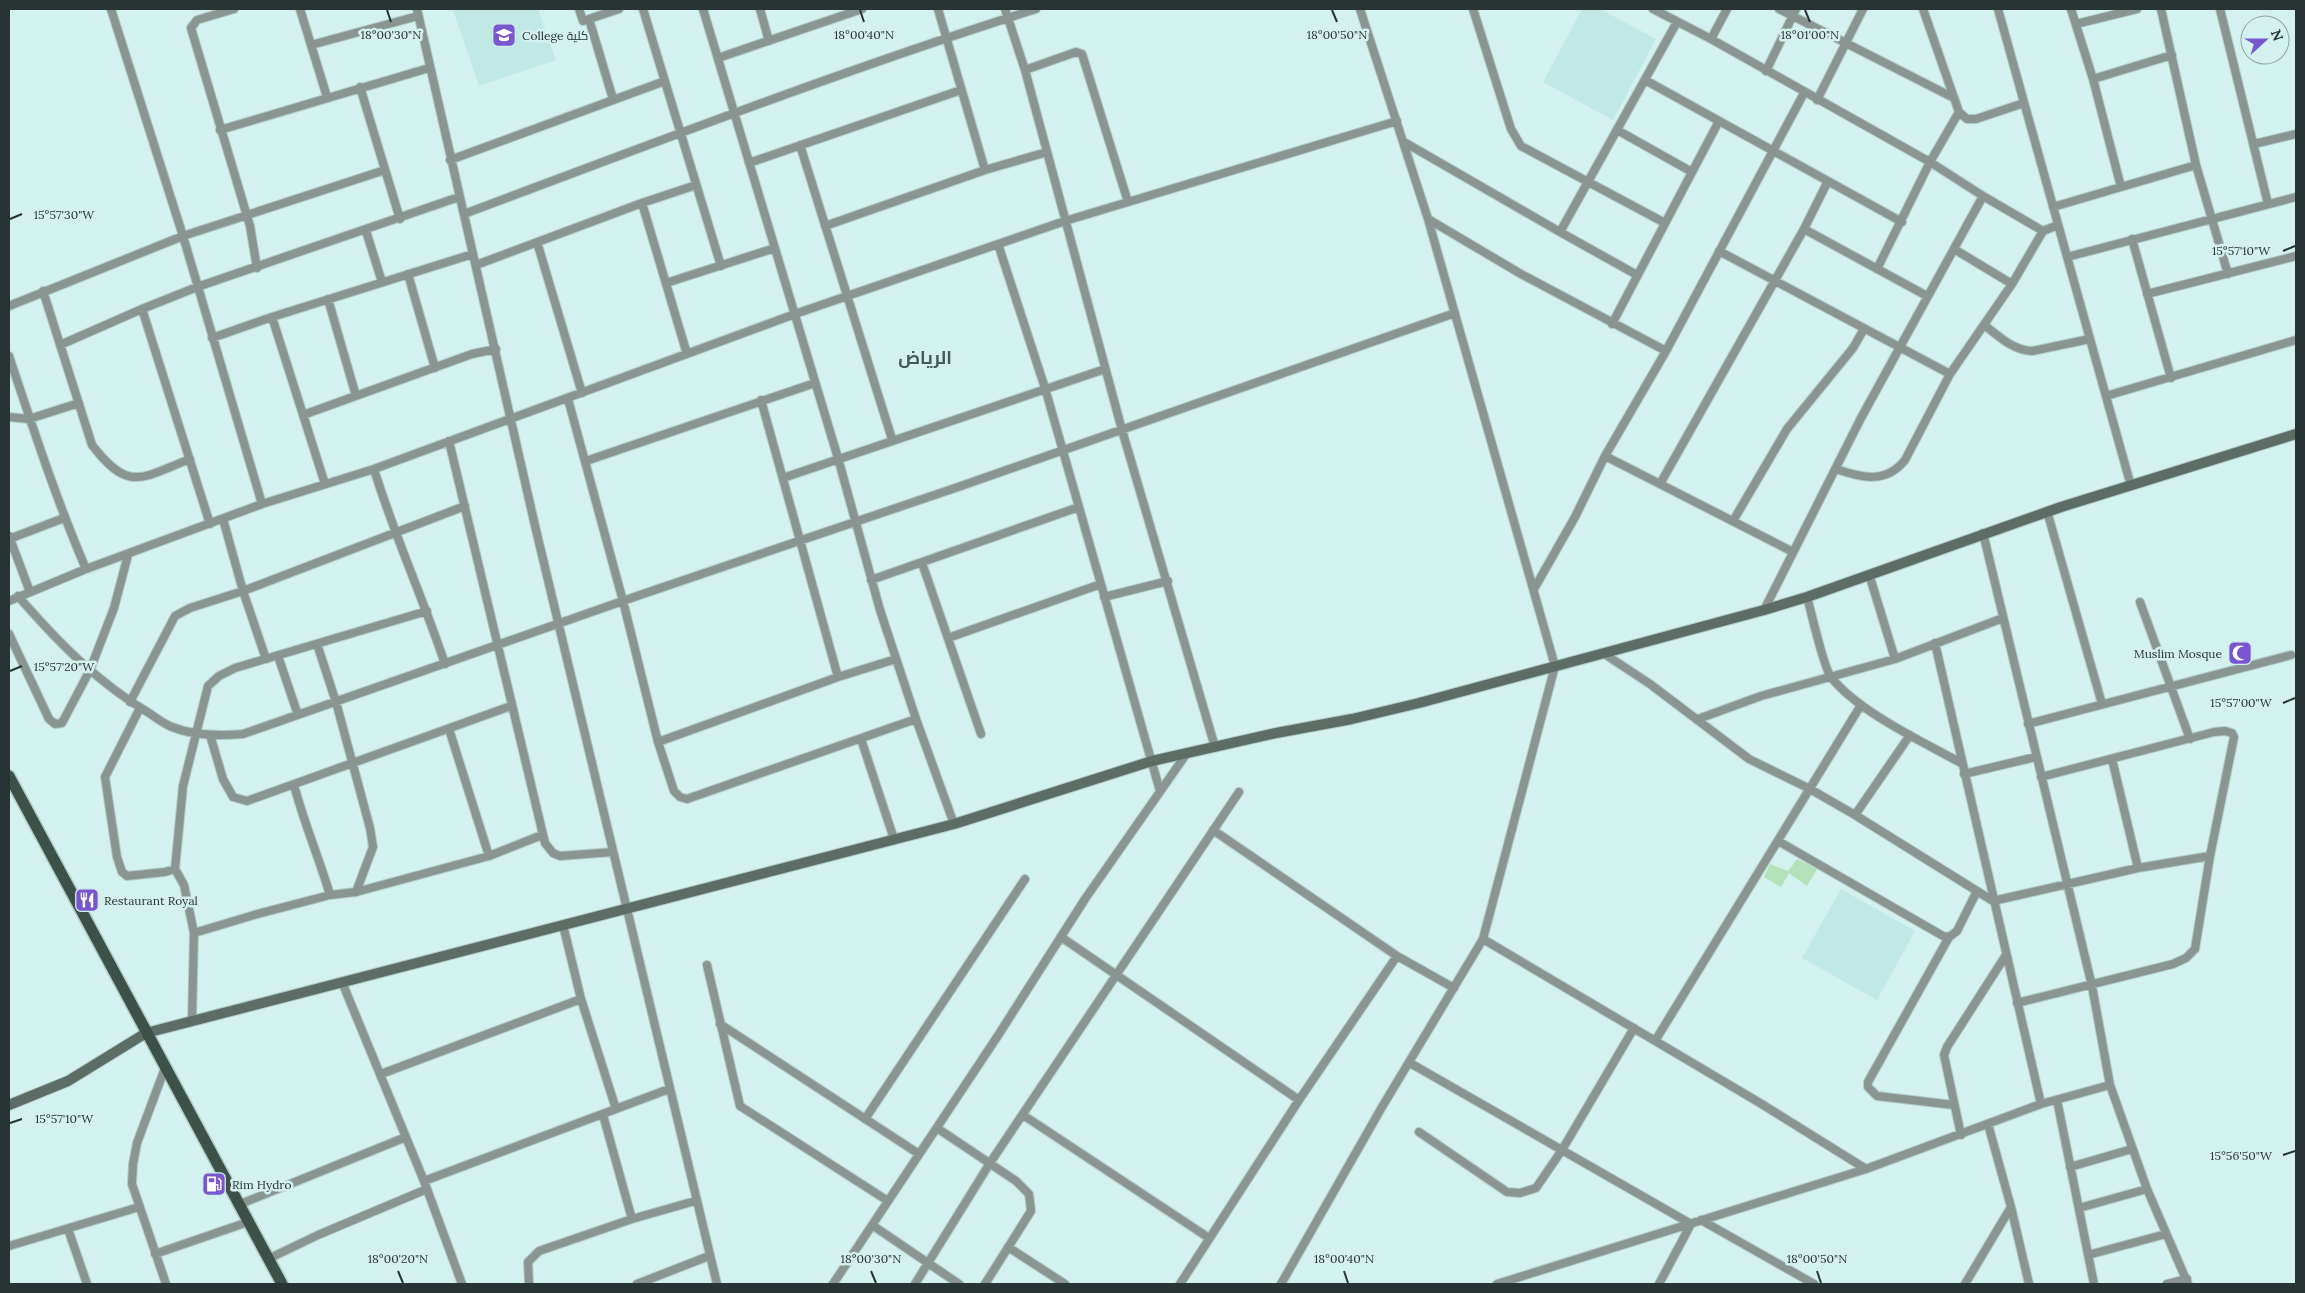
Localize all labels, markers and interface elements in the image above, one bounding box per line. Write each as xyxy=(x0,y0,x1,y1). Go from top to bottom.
north arrow xyxy=(2240,15,2290,65)
school or university icon: College كلية xyxy=(491,22,517,48)
text: 18°00'30"N xyxy=(361,27,421,42)
text: 18°00'40"N xyxy=(834,27,894,42)
text: 18°00'50"N xyxy=(1307,27,1367,42)
text: 18°01'00"N xyxy=(1781,27,1839,42)
text: N xyxy=(2267,27,2288,44)
place label: College كلية xyxy=(522,28,588,43)
text: 15°57'30"W xyxy=(34,207,95,222)
text: 15°57'10"W xyxy=(2212,243,2271,258)
district label: الرياض xyxy=(898,346,952,369)
mosque icon: Muslim Mosque xyxy=(2227,640,2253,666)
place label: Muslim Mosque xyxy=(2134,646,2222,661)
text: 15°57'20"W xyxy=(34,659,95,674)
text: 15°57'00"W xyxy=(2210,695,2273,710)
restaurant icon: Restaurant Royal xyxy=(74,887,100,913)
place label: Restaurant Royal xyxy=(104,893,198,908)
text: 15°57'10"W xyxy=(35,1111,94,1126)
text: 15°56'50"W xyxy=(2210,1148,2273,1163)
fuel station icon: Rim Hydro xyxy=(201,1171,227,1197)
place label: Rim Hydro xyxy=(232,1177,291,1192)
text: 18°00'20"N xyxy=(368,1251,428,1266)
text: 18°00'30"N xyxy=(841,1251,901,1266)
text: 18°00'40"N xyxy=(1314,1251,1374,1266)
text: 18°00'50"N xyxy=(1787,1251,1847,1266)

